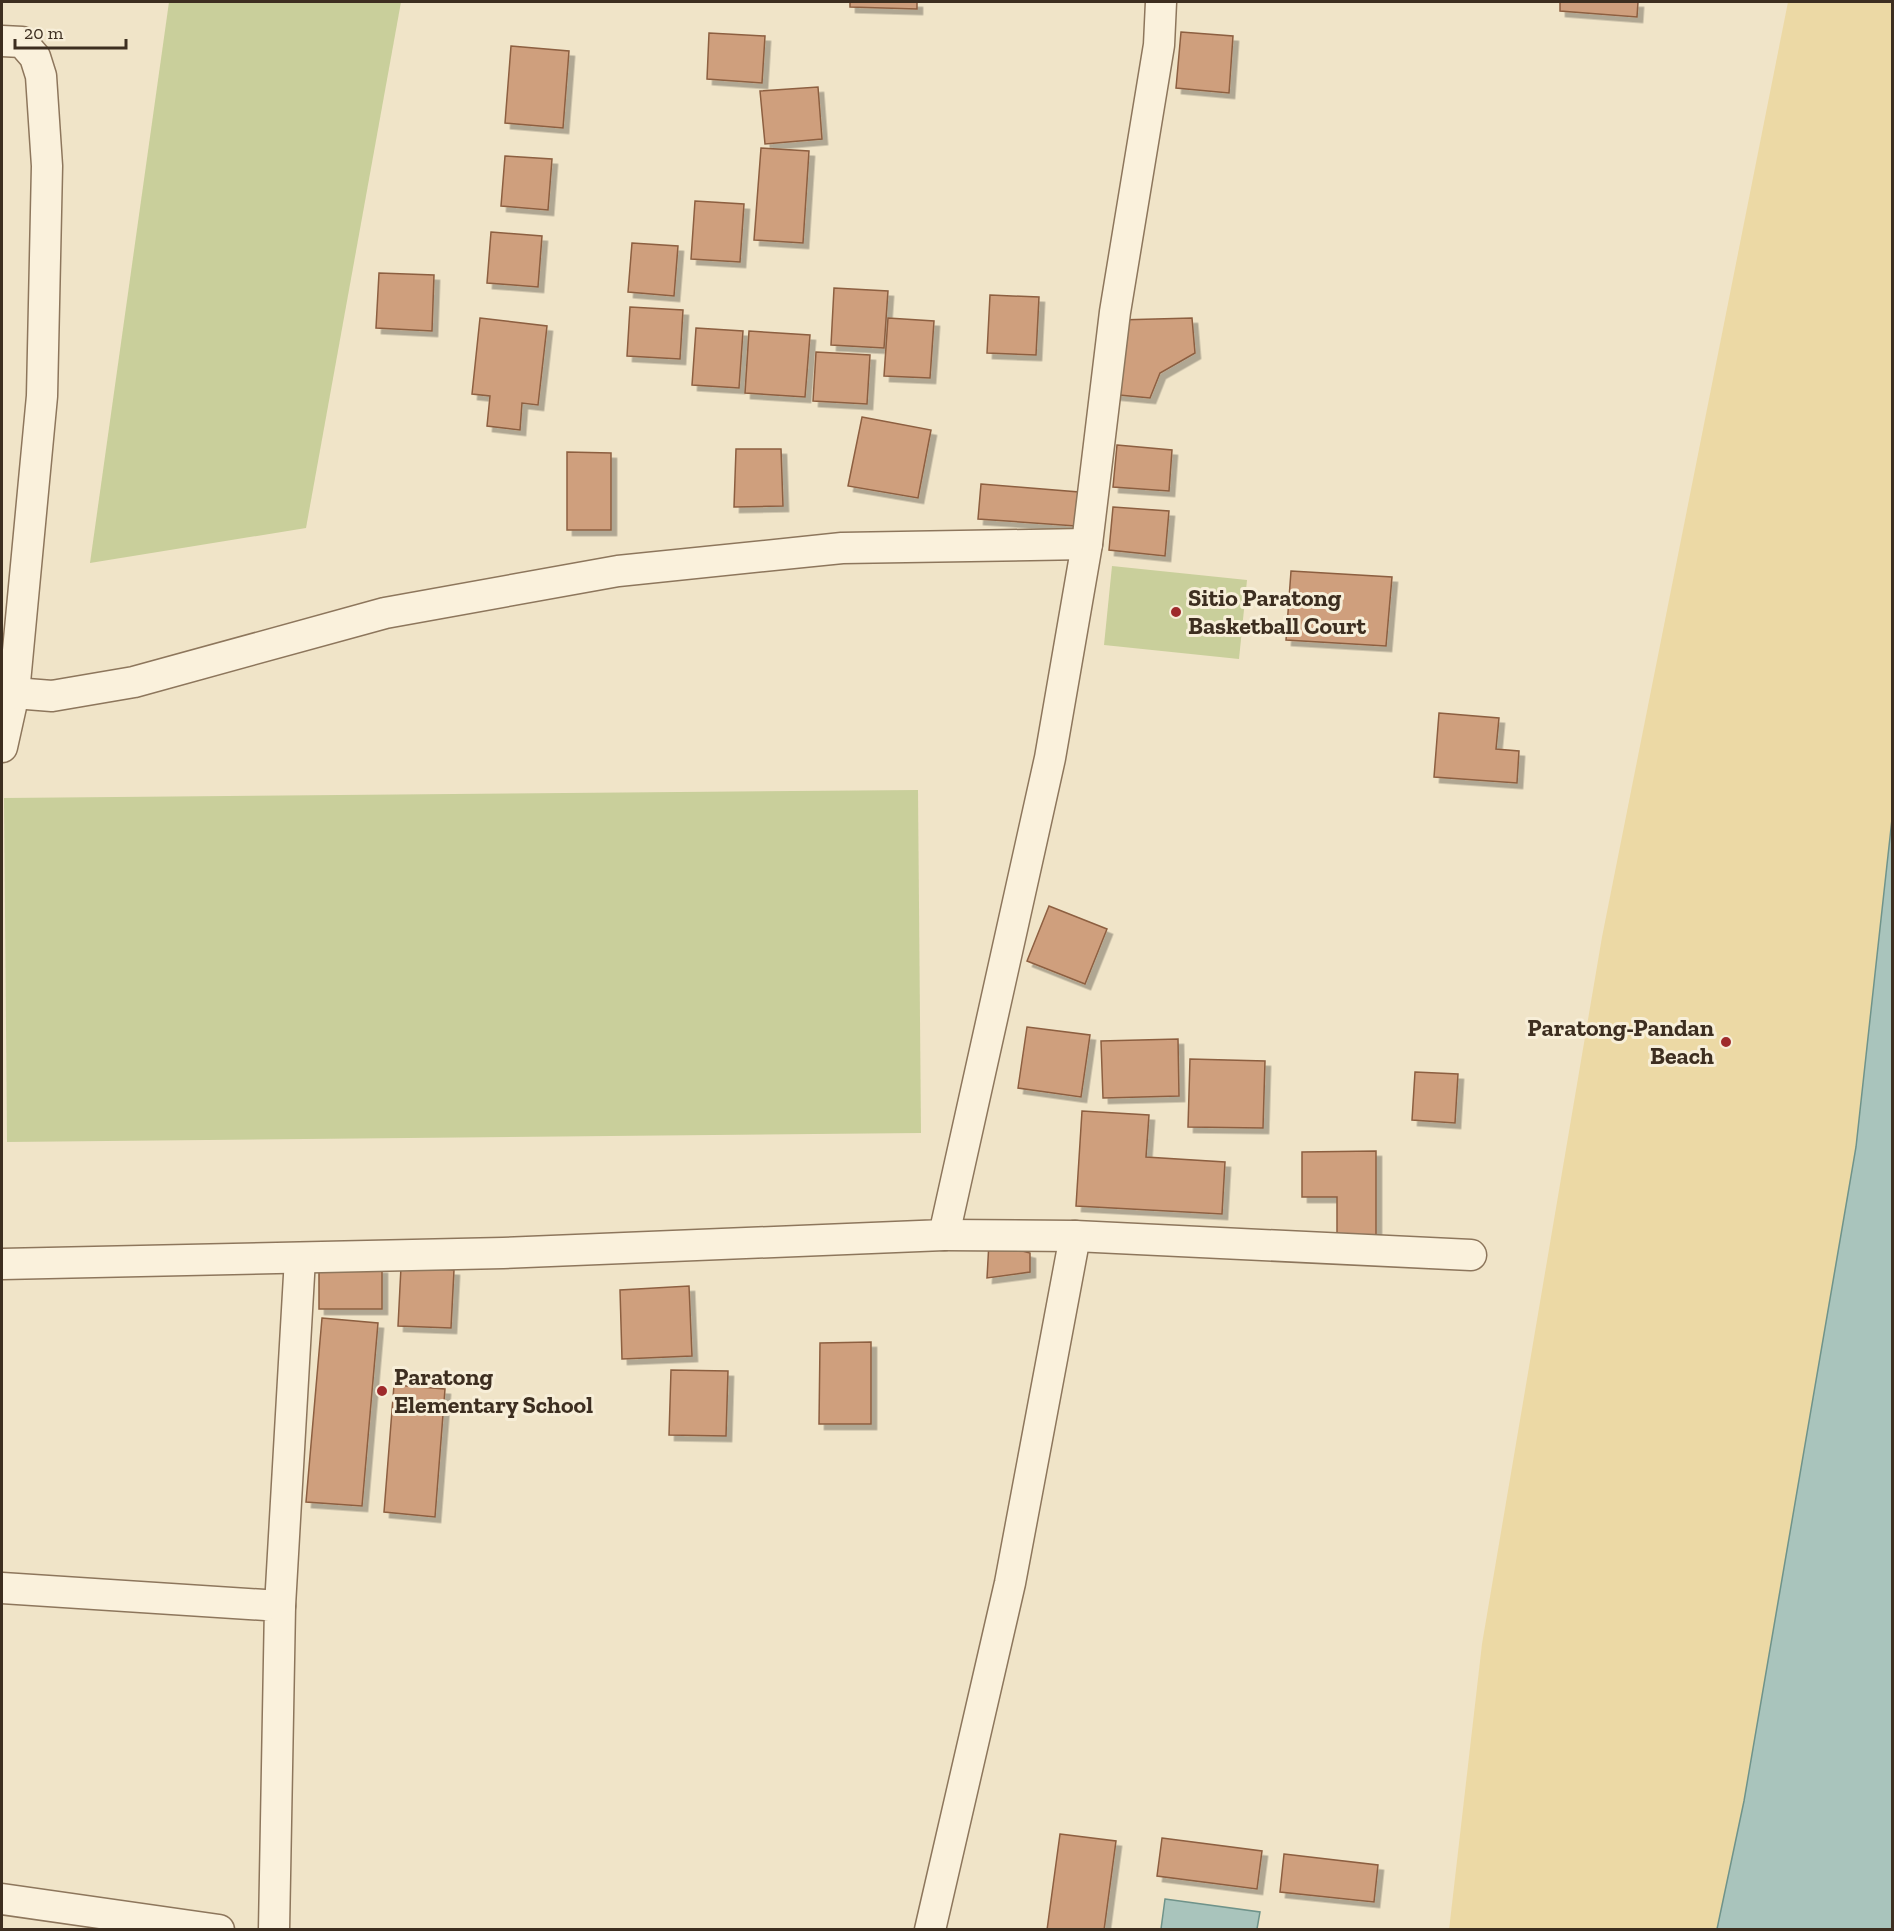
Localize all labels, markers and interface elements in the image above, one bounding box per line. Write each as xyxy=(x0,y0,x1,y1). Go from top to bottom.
scale bar xyxy=(15,12,126,50)
text: 20 m xyxy=(24,22,64,44)
place label: Sitio Paratong Basketball Court xyxy=(1188,583,1367,640)
marker: Sitio Paratong Basketball Court xyxy=(1169,605,1183,619)
place label: Paratong-Pandan Beach xyxy=(1527,1013,1714,1070)
marker: Paratong-Pandan Beach xyxy=(1719,1035,1733,1049)
place label: Paratong Elementary School xyxy=(394,1362,593,1419)
marker: Paratong Elementary School xyxy=(375,1384,389,1398)

